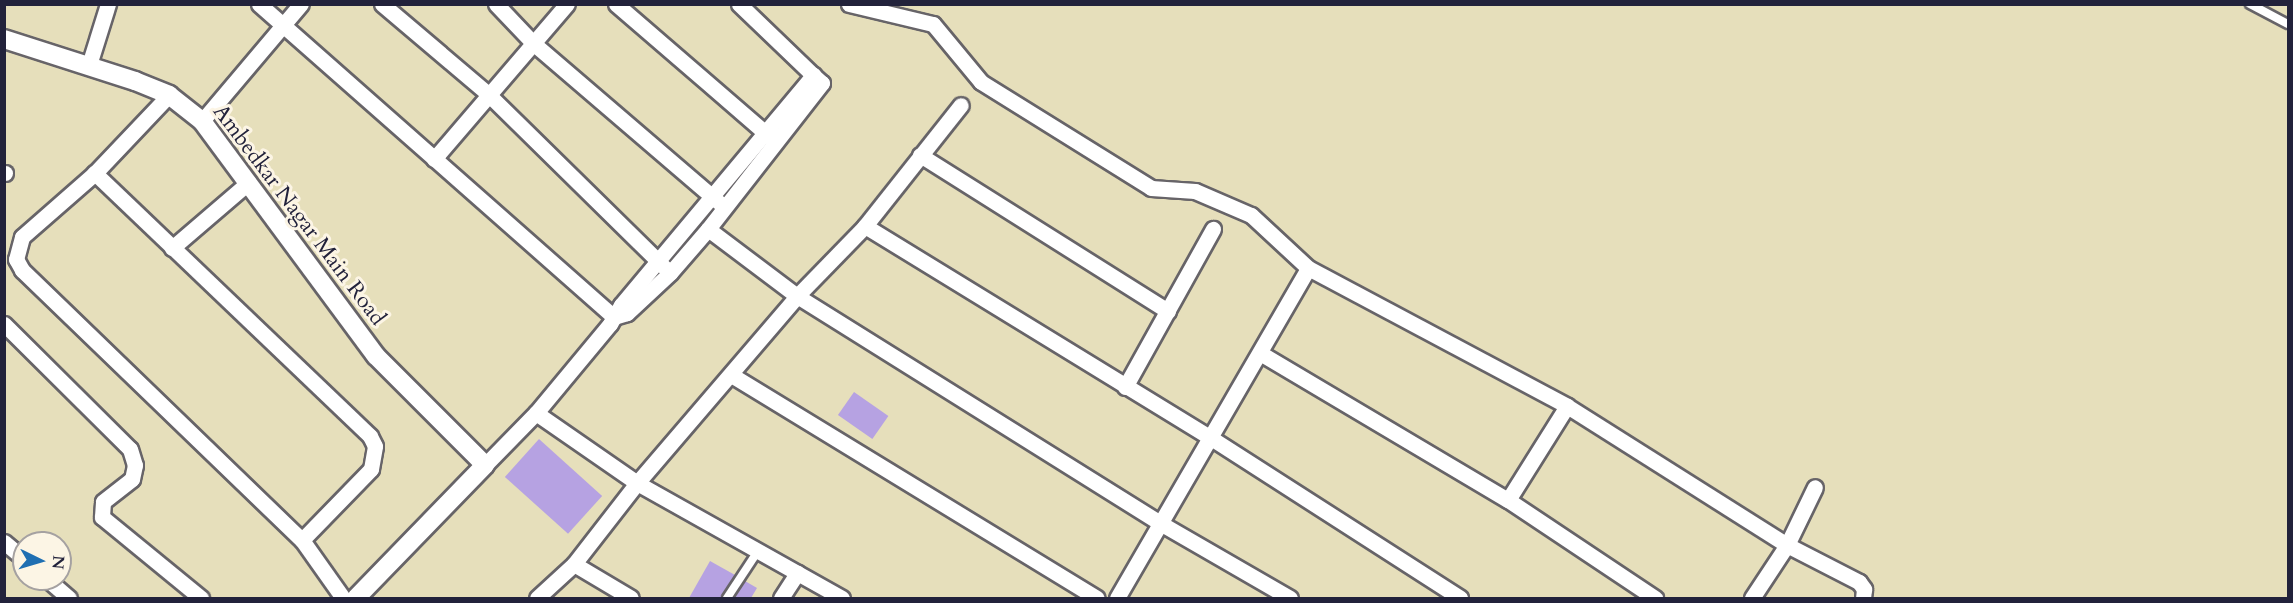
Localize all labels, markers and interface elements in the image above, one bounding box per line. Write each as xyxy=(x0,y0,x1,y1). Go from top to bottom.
street label: Ambedkar Nagar Main Road xyxy=(207,99,391,331)
north arrow xyxy=(12,531,72,591)
text: N xyxy=(46,555,70,570)

